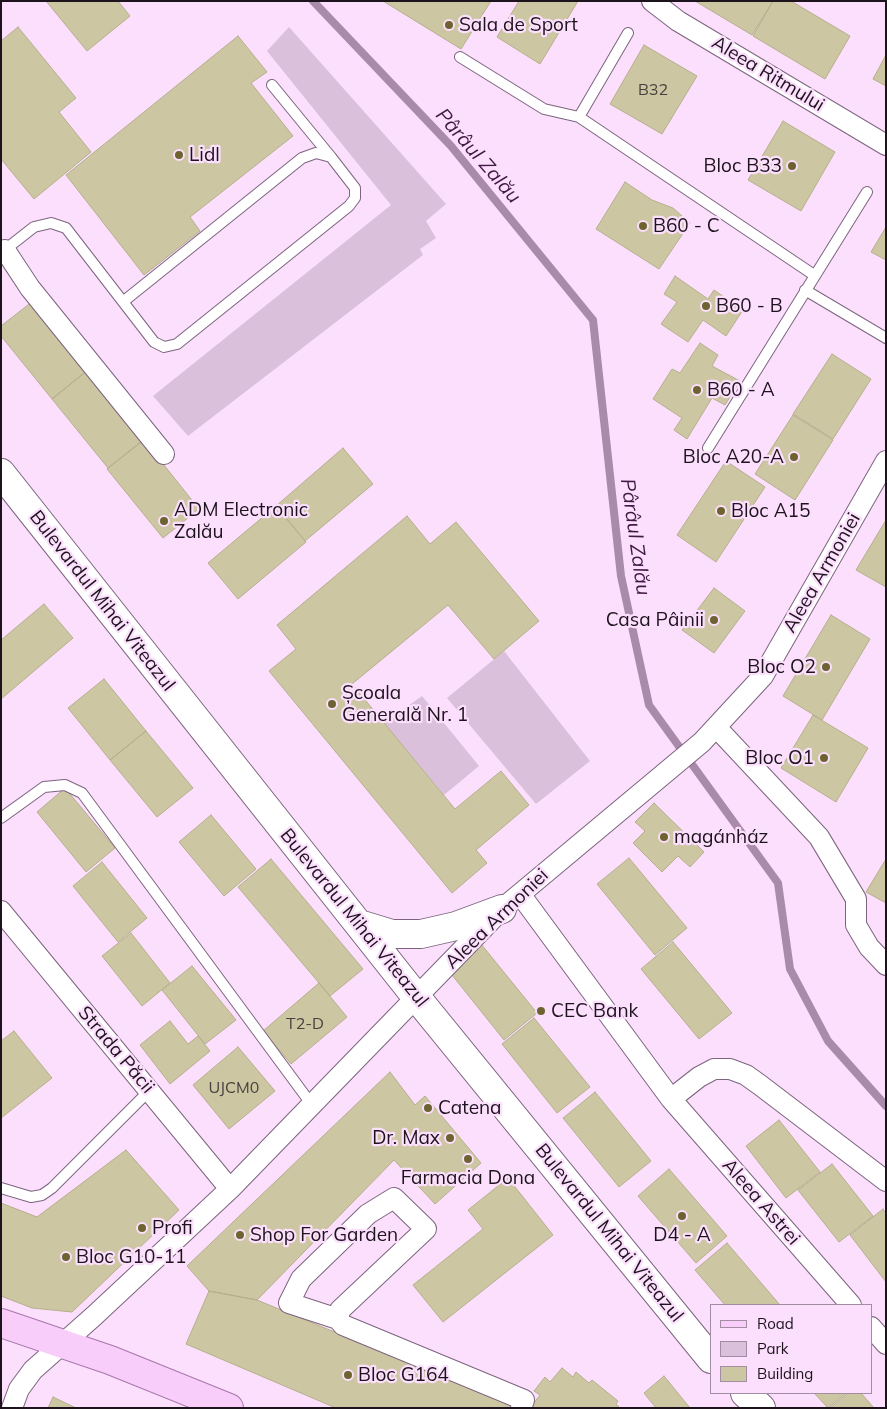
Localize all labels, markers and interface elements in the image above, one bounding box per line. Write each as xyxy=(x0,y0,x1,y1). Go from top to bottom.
place label: Sala de Sport xyxy=(459,14,578,36)
marker: Sala de Sport xyxy=(443,19,455,31)
street label: Aleea Ritmului xyxy=(707,31,829,117)
house number: B32 xyxy=(638,80,668,100)
water label: Pârâul Zalău xyxy=(430,104,526,208)
place label: Lidl xyxy=(189,144,220,166)
marker: Lidl xyxy=(173,149,185,161)
place label: Bloc B33 xyxy=(704,155,782,177)
marker: Bloc B33 xyxy=(786,160,798,172)
place label: B60 - C xyxy=(653,215,720,237)
marker: B60 - C xyxy=(637,220,649,232)
place label: B60 - B xyxy=(716,295,783,317)
marker: B60 - B xyxy=(700,300,712,312)
place label: B60 - A xyxy=(707,379,775,401)
marker: B60 - A xyxy=(691,384,703,396)
place label: Bloc A20-A xyxy=(683,446,784,468)
marker: Bloc A20-A xyxy=(788,451,800,463)
water label: Pârâul Zalău xyxy=(615,477,655,597)
place label: ADM Electronic Zalău xyxy=(174,499,308,543)
place label: Bloc A15 xyxy=(731,500,810,522)
marker: Bloc A15 xyxy=(715,505,727,517)
street label: Bulevardul Mihai Viteazul xyxy=(24,506,180,696)
street label: Aleea Armoniei xyxy=(779,509,865,637)
marker: ADM Electronic Zalău xyxy=(158,515,170,527)
place label: Casa Pâinii xyxy=(606,609,704,631)
marker: Casa Pâinii xyxy=(708,614,720,626)
place label: Bloc O2 xyxy=(747,656,816,678)
marker: Bloc O2 xyxy=(820,661,832,673)
place label: Școala Generală Nr. 1 xyxy=(342,682,468,726)
marker: Școala Generală Nr. 1 xyxy=(326,698,338,710)
place label: Bloc O1 xyxy=(745,747,814,769)
marker: Bloc O1 xyxy=(818,752,830,764)
street label: Bulevardul Mihai Viteazul xyxy=(275,824,433,1012)
place label: magánház xyxy=(674,826,768,848)
marker: magánház xyxy=(658,831,670,843)
street label: Aleea Armoniei xyxy=(441,864,553,974)
place label: CEC Bank xyxy=(551,1000,638,1022)
street label: Strada Păcii xyxy=(73,1002,159,1098)
marker: CEC Bank xyxy=(535,1005,547,1017)
house number: T2-D xyxy=(286,1014,324,1034)
house number: UJCM0 xyxy=(209,1078,259,1098)
place label: Catena xyxy=(438,1097,502,1119)
marker: Catena xyxy=(422,1102,434,1114)
place label: Dr. Max xyxy=(372,1127,440,1149)
marker: Dr. Max xyxy=(444,1132,456,1144)
street label: Bulevardul Mihai Viteazul xyxy=(530,1139,688,1327)
marker: Farmacia Dona xyxy=(462,1153,474,1165)
street label: Aleea Astrei xyxy=(717,1154,805,1250)
place label: Farmacia Dona xyxy=(401,1167,535,1189)
marker: D4 - A xyxy=(676,1210,688,1222)
place label: Profi xyxy=(152,1217,193,1239)
marker: Profi xyxy=(136,1222,148,1234)
place label: Shop For Garden xyxy=(250,1224,398,1246)
place label: D4 - A xyxy=(653,1224,711,1246)
marker: Shop For Garden xyxy=(234,1229,246,1241)
place label: Bloc G10-11 xyxy=(76,1246,186,1268)
marker: Bloc G10-11 xyxy=(60,1251,72,1263)
legend xyxy=(710,1304,872,1394)
text: Road xyxy=(757,1314,794,1333)
text: Park xyxy=(757,1339,789,1358)
place label: Bloc G164 xyxy=(358,1364,449,1386)
text: Building xyxy=(757,1364,813,1383)
marker: Bloc G164 xyxy=(342,1369,354,1381)

